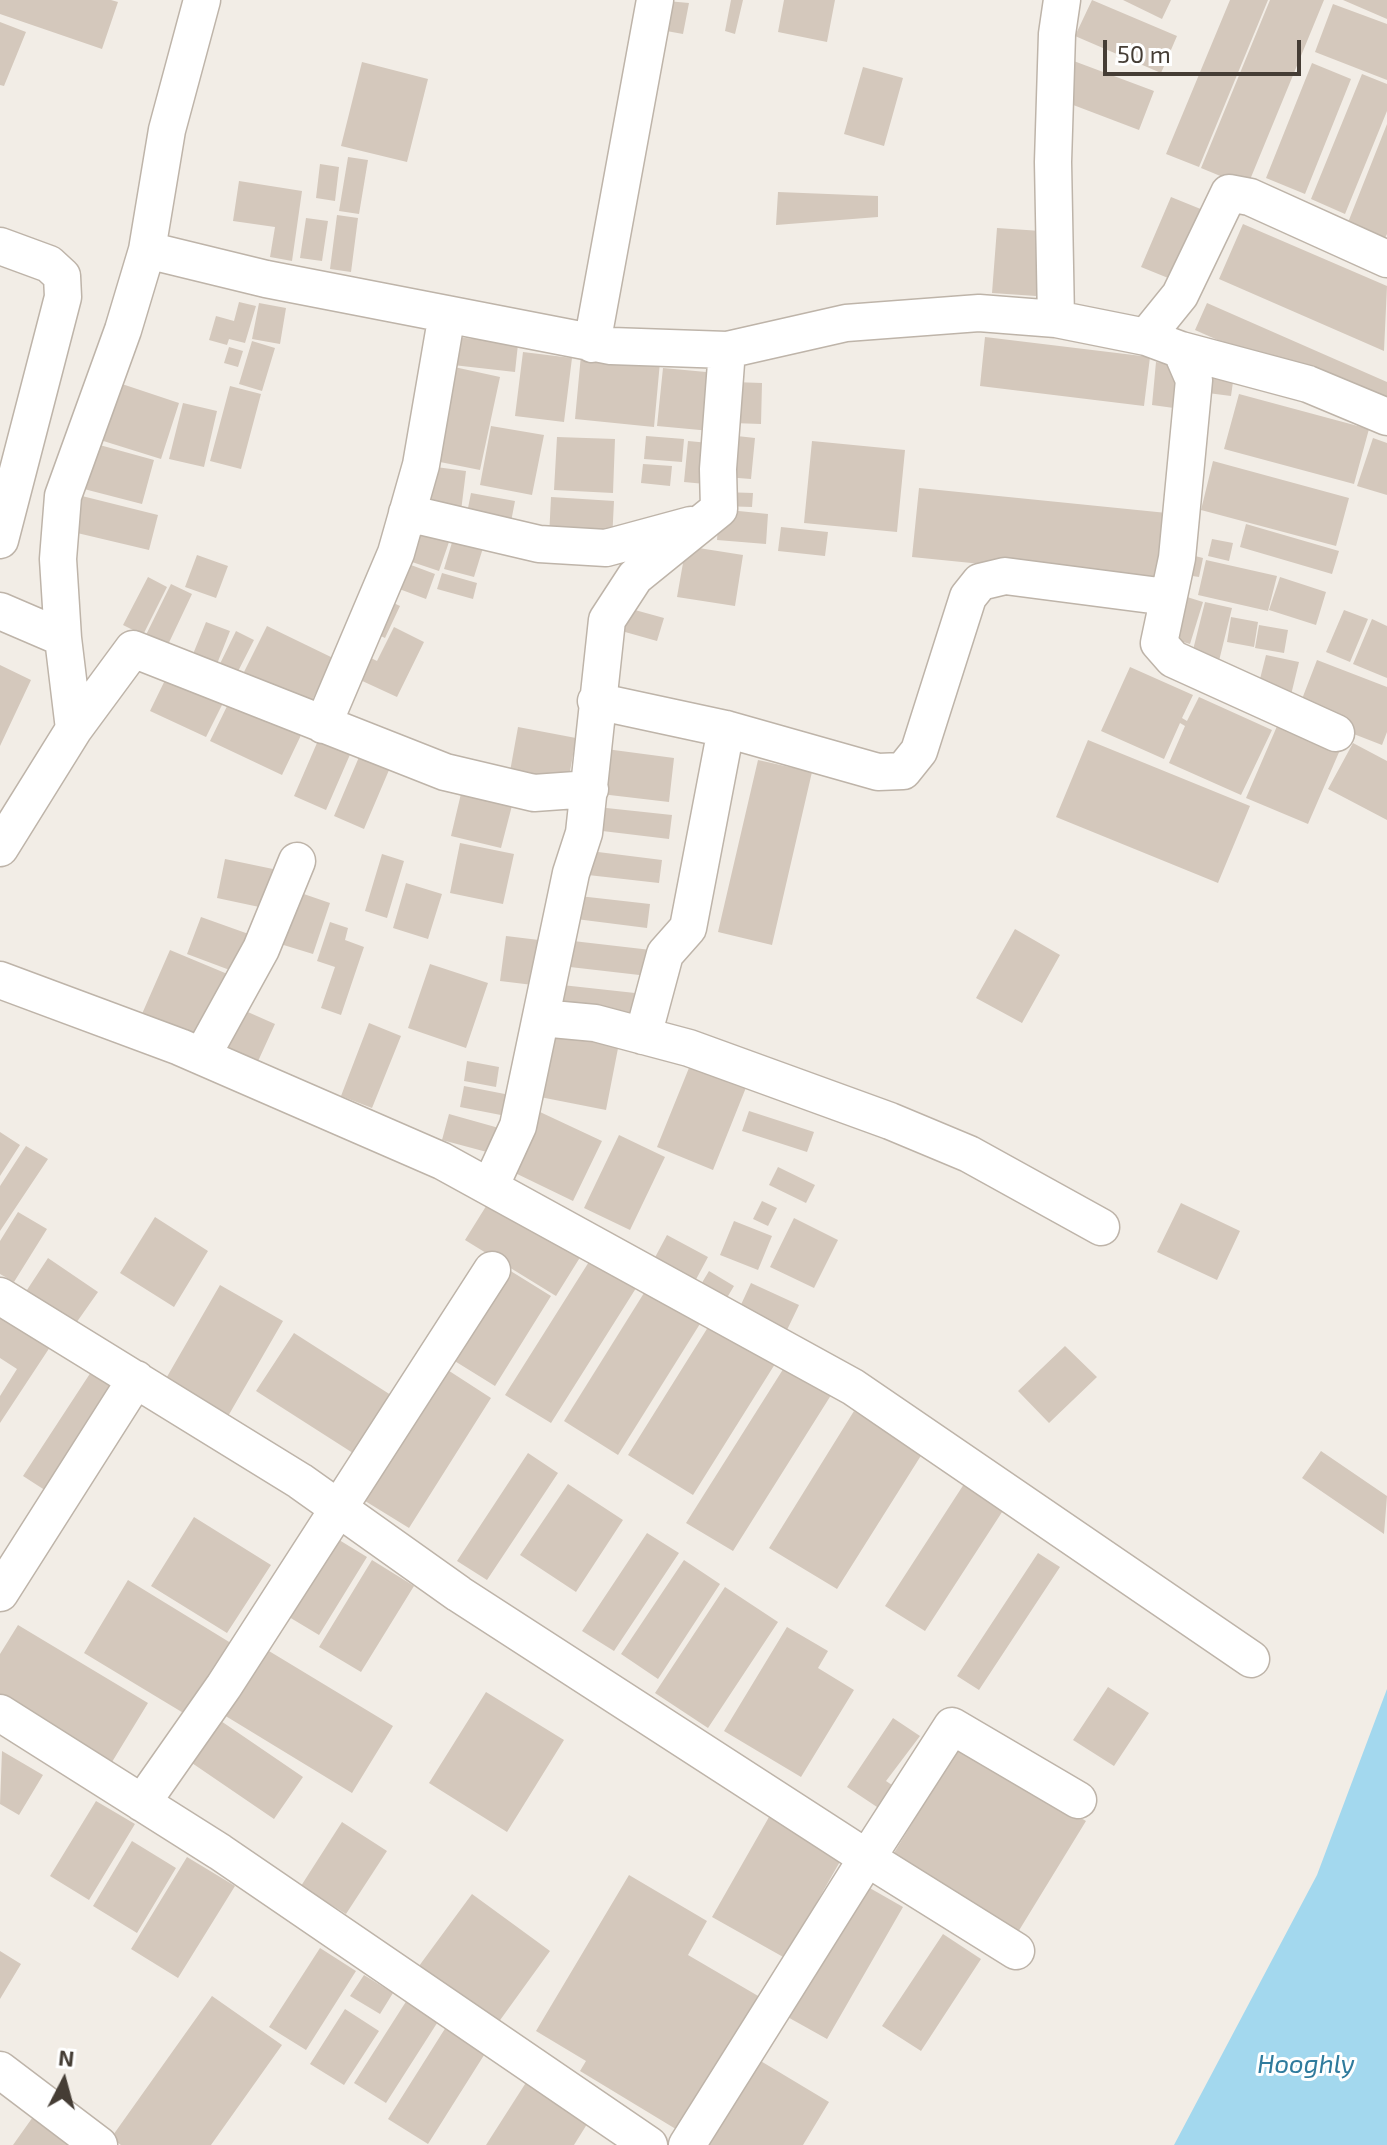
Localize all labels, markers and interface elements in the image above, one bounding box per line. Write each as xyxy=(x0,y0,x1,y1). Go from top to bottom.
scale bar xyxy=(1107,24,1305,74)
text: 50 m xyxy=(1117,39,1171,68)
north arrow xyxy=(24,2041,104,2121)
text: N xyxy=(57,2043,76,2071)
water label: Hooghly xyxy=(1257,2048,1355,2080)

